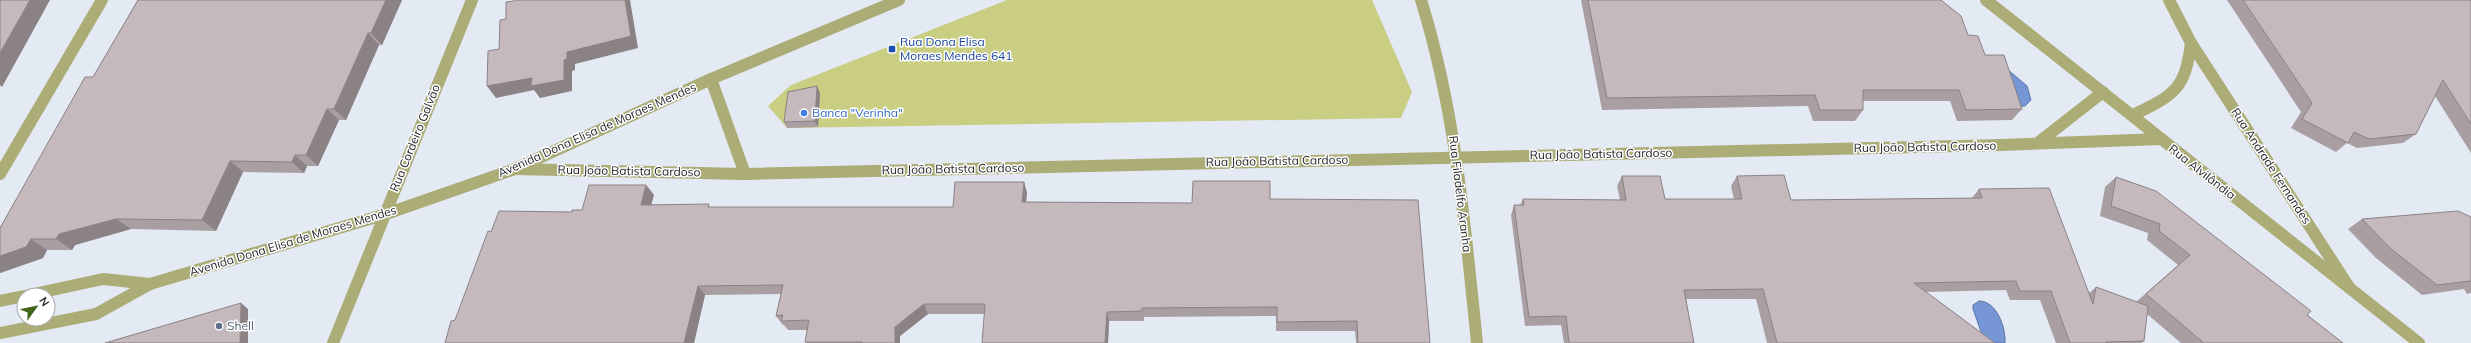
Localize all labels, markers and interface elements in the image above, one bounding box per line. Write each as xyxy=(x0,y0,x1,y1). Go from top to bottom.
place label: Rua Dona Elisa Moraes Mendes 641 xyxy=(900,34,1013,63)
marker: Rua Dona Elisa Moraes Mendes 641 xyxy=(887,44,897,54)
street label: Avenida Dona Elisa de Moraes Mendes xyxy=(495,79,698,180)
street label: Rua Cordeiro Galvão xyxy=(386,82,443,194)
place label: Banca "Verinha" xyxy=(812,105,903,120)
street label: Rua Andrade Fernandes xyxy=(2228,105,2315,227)
marker: Banca "Verinha" xyxy=(799,108,809,118)
street label: Rua Filadelfo Aranha xyxy=(1446,135,1475,253)
street label: Rua João Batista Cardoso xyxy=(1854,138,1997,155)
street label: Rua Alvilândia xyxy=(2166,141,2239,202)
street label: Rua João Batista Cardoso xyxy=(1530,145,1673,162)
street label: Rua João Batista Cardoso xyxy=(1206,152,1349,169)
street label: Rua João Batista Cardoso xyxy=(882,160,1025,177)
street label: Rua João Batista Cardoso xyxy=(558,162,701,179)
street label: Avenida Dona Elisa de Moraes Mendes xyxy=(188,202,398,279)
north arrow xyxy=(16,287,56,327)
text: N xyxy=(36,294,53,309)
place label: Shell xyxy=(227,318,254,333)
marker: Shell xyxy=(214,321,224,331)

